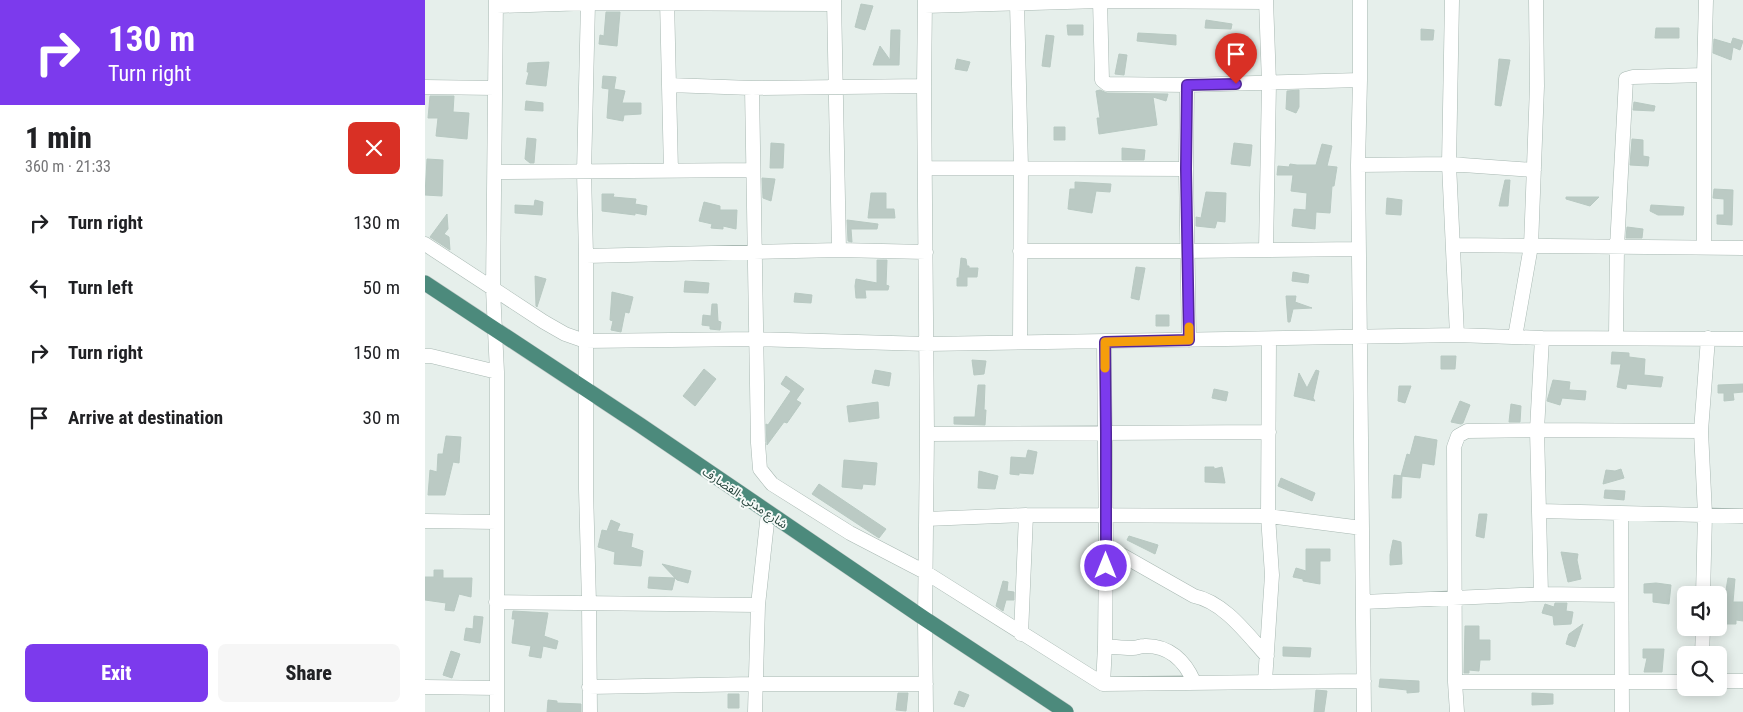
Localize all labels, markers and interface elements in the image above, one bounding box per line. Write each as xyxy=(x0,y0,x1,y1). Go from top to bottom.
text: 130 m xyxy=(108,19,195,60)
icon: right xyxy=(25,20,90,85)
pin xyxy=(1215,33,1257,84)
icon: arrive xyxy=(1222,40,1250,68)
text: Turn right xyxy=(108,61,191,86)
text: 1 min xyxy=(25,120,92,155)
button: close xyxy=(348,122,400,174)
text: 360 m · 21:33 xyxy=(25,157,111,176)
icon: right xyxy=(25,209,53,237)
text: Turn right xyxy=(68,211,143,234)
text: 130 m xyxy=(353,211,400,234)
icon: left xyxy=(25,274,53,302)
text: Turn left xyxy=(68,276,133,299)
text: 50 m xyxy=(363,276,400,299)
icon: right xyxy=(25,339,53,367)
text: Turn right xyxy=(68,341,143,364)
text: 150 m xyxy=(353,341,400,364)
icon: arrive xyxy=(25,404,53,432)
text: Arrive at destination xyxy=(68,406,223,429)
text: 30 m xyxy=(363,406,400,429)
street label: شارع مدني -القضارف xyxy=(698,464,790,534)
position arrow xyxy=(1079,539,1131,591)
map controls xyxy=(1677,586,1727,696)
button: sound xyxy=(1677,586,1727,636)
button: Exit xyxy=(25,644,208,702)
button: Share xyxy=(218,644,400,702)
button: search xyxy=(1677,646,1727,696)

